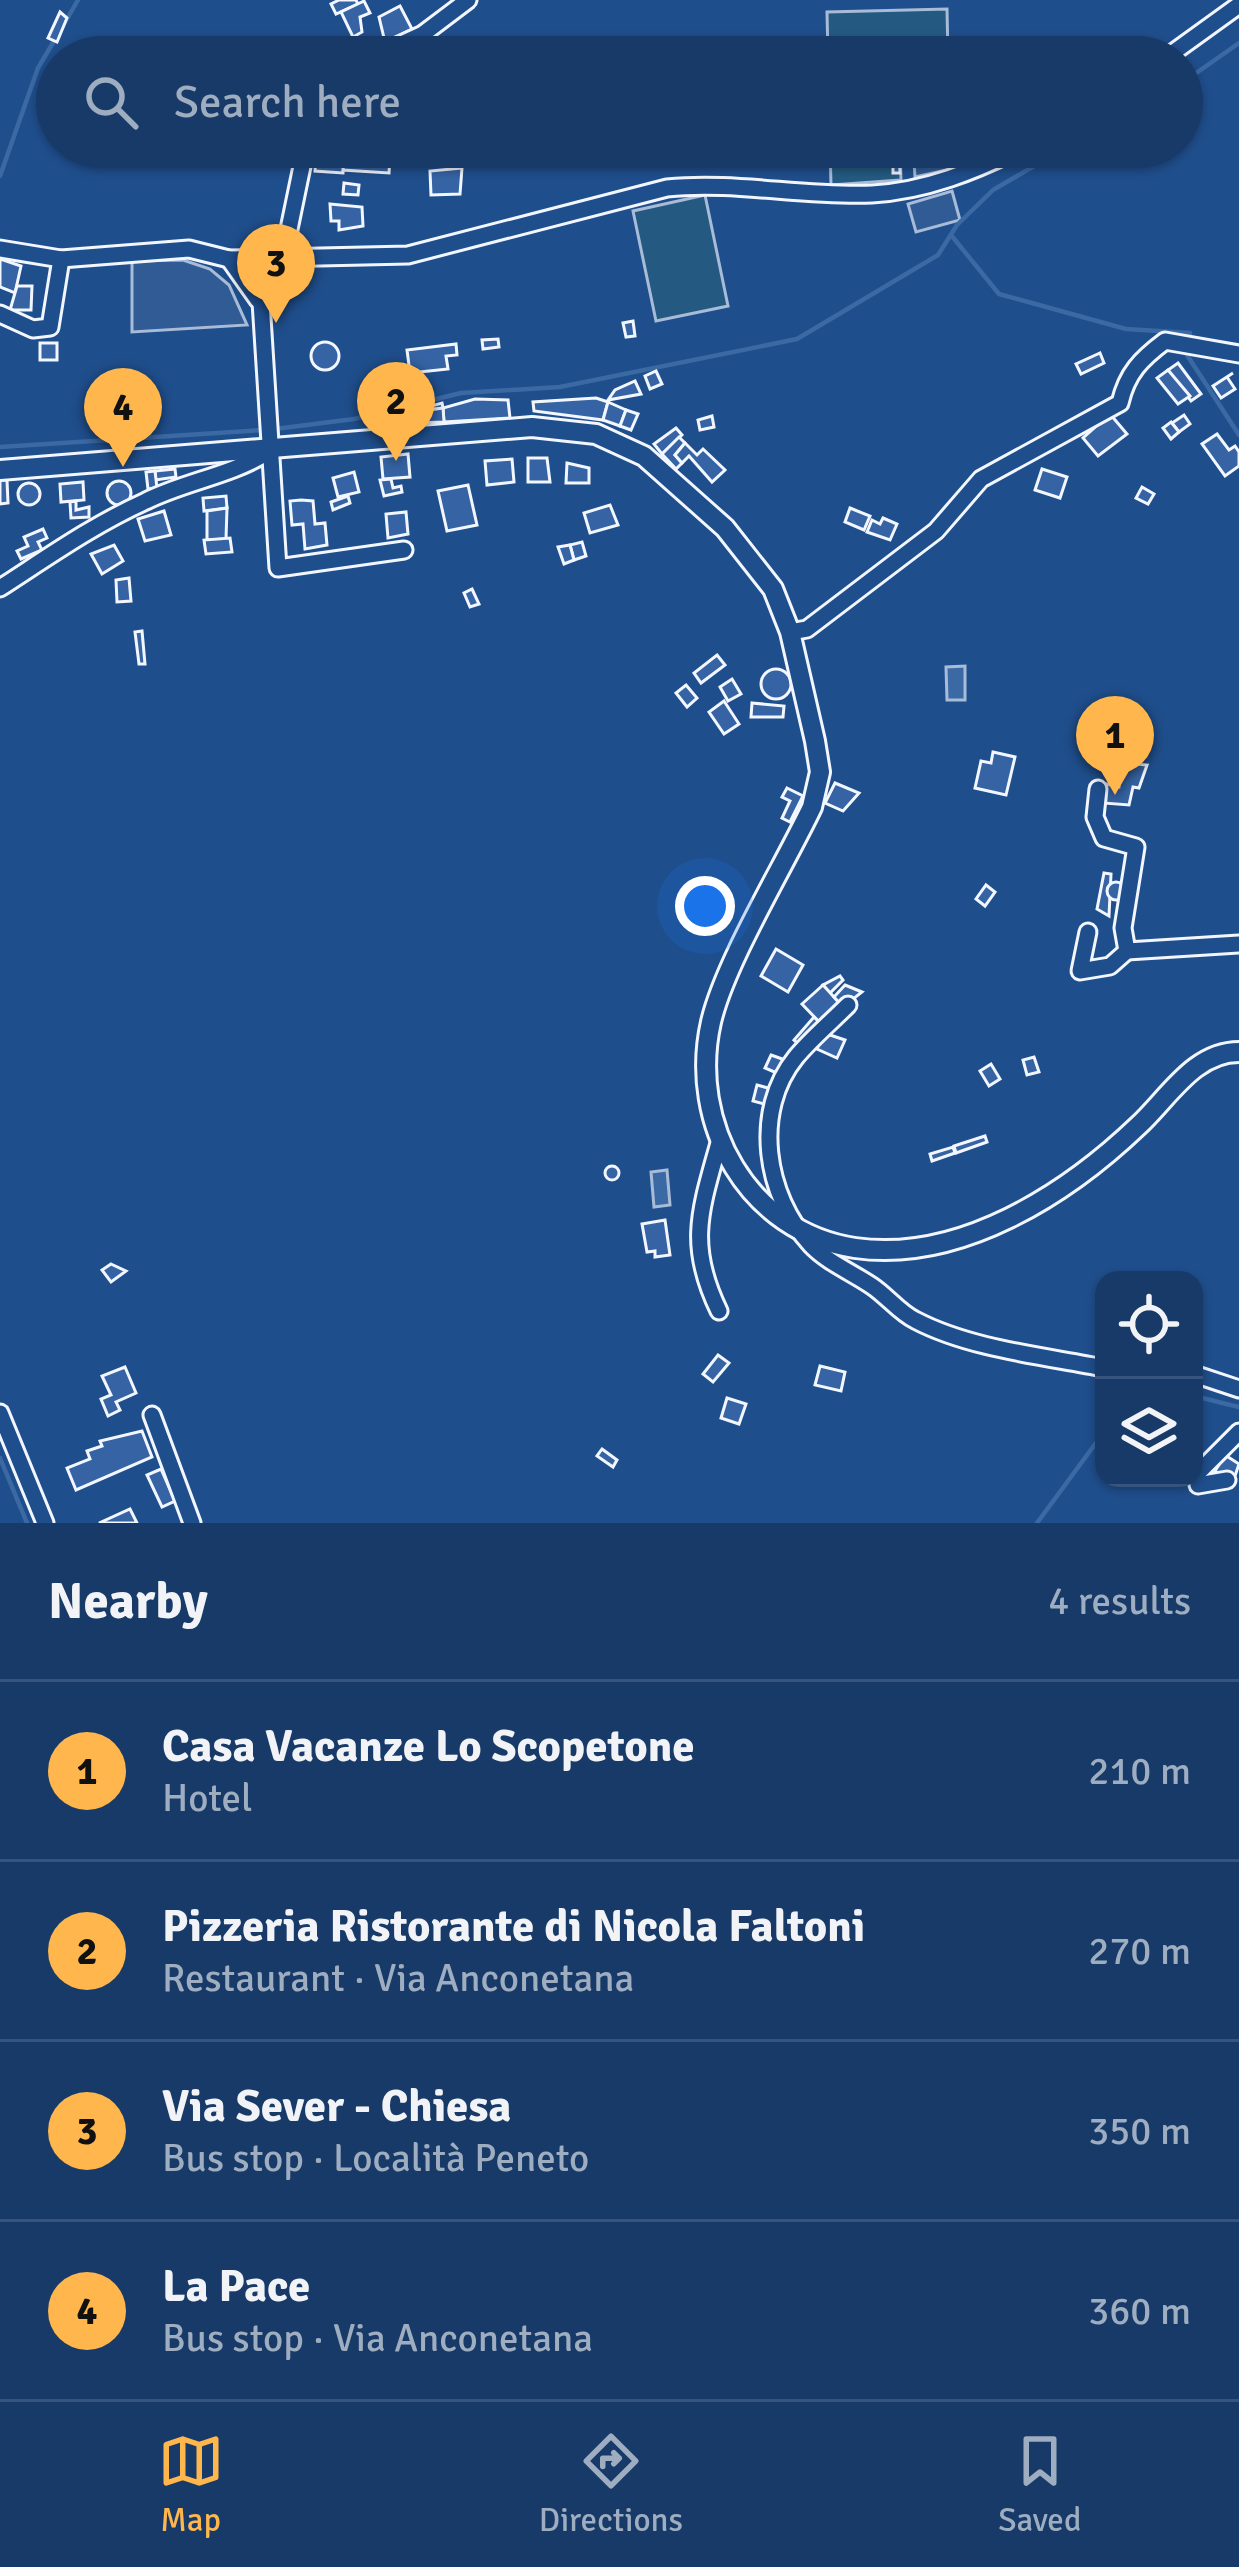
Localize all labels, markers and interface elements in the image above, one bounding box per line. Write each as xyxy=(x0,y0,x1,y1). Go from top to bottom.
search box xyxy=(36,36,1203,168)
icon: search xyxy=(78,69,144,135)
text: Search here xyxy=(174,75,401,130)
pin: 3 xyxy=(237,224,315,323)
pin: 2 xyxy=(357,362,435,461)
pin: 4 xyxy=(84,368,162,467)
pin: 1 xyxy=(1076,696,1154,795)
your location xyxy=(675,876,735,936)
map controls xyxy=(1095,1271,1203,1487)
button: locate xyxy=(1095,1271,1203,1379)
button: layers xyxy=(1095,1379,1203,1487)
text: Nearby xyxy=(48,1570,208,1633)
text: 4 results xyxy=(1048,1577,1191,1625)
text: Casa Vacanze Lo Scopetone xyxy=(162,1719,695,1774)
text: 1 xyxy=(76,1747,98,1795)
text: 210 m xyxy=(1088,1747,1191,1795)
text: Hotel xyxy=(162,1774,253,1822)
text: Pizzeria Ristorante di Nicola Faltoni xyxy=(162,1899,865,1954)
text: 2 xyxy=(76,1927,98,1975)
text: 270 m xyxy=(1088,1927,1191,1975)
text: Restaurant · Via Anconetana xyxy=(162,1954,634,2002)
text: Via Sever - Chiesa xyxy=(162,2079,511,2134)
text: 3 xyxy=(76,2107,98,2155)
text: 350 m xyxy=(1088,2107,1191,2155)
text: Bus stop · Località Peneto xyxy=(162,2134,589,2182)
text: La Pace xyxy=(162,2259,310,2314)
text: 4 xyxy=(76,2287,98,2335)
text: 360 m xyxy=(1088,2287,1191,2335)
text: Bus stop · Via Anconetana xyxy=(162,2314,593,2362)
tab: Map xyxy=(158,2428,224,2541)
tab: Directions xyxy=(539,2428,683,2541)
tab: Saved xyxy=(998,2428,1081,2541)

